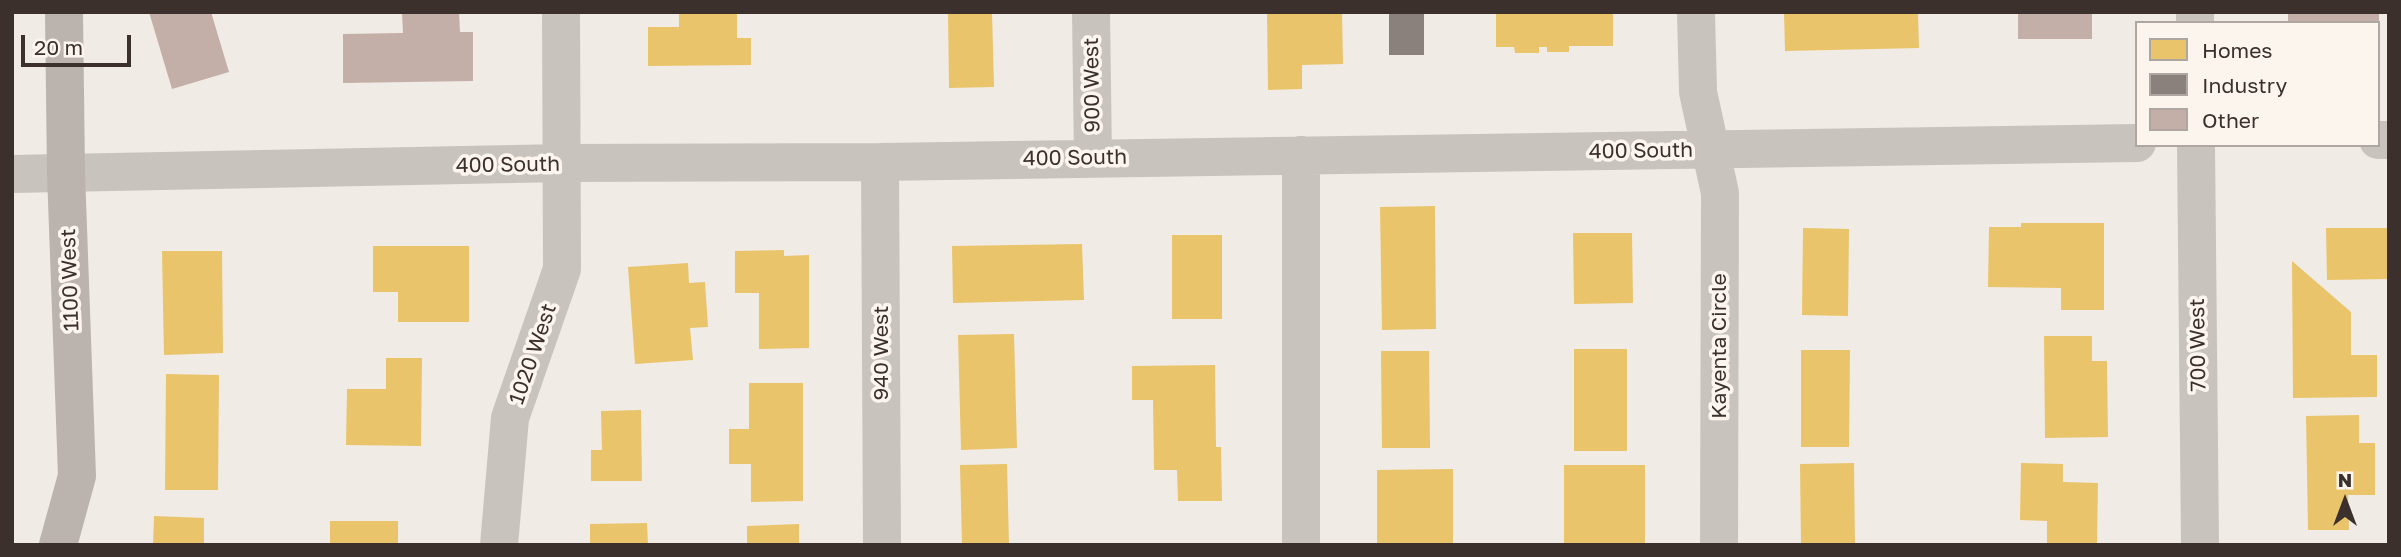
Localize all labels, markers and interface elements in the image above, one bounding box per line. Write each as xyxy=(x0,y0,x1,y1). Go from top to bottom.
scale bar xyxy=(24,21,135,65)
legend xyxy=(2135,21,2380,147)
text: 20 m xyxy=(34,34,83,60)
street label: 900 West xyxy=(1079,37,1105,133)
text: Homes xyxy=(2202,37,2272,63)
text: Industry xyxy=(2202,72,2287,98)
text: Other xyxy=(2202,107,2259,133)
street label: 400 South xyxy=(1589,137,1693,165)
street label: 400 South xyxy=(1023,144,1127,172)
street label: 400 South xyxy=(456,151,560,179)
street label: 1100 West xyxy=(56,228,84,332)
street label: Kayenta Circle xyxy=(1706,273,1732,419)
street label: 700 West xyxy=(2185,298,2211,392)
street label: 1020 West xyxy=(504,300,562,408)
street label: 940 West xyxy=(868,306,894,400)
north arrow xyxy=(2310,466,2380,536)
text: N xyxy=(2338,468,2352,491)

